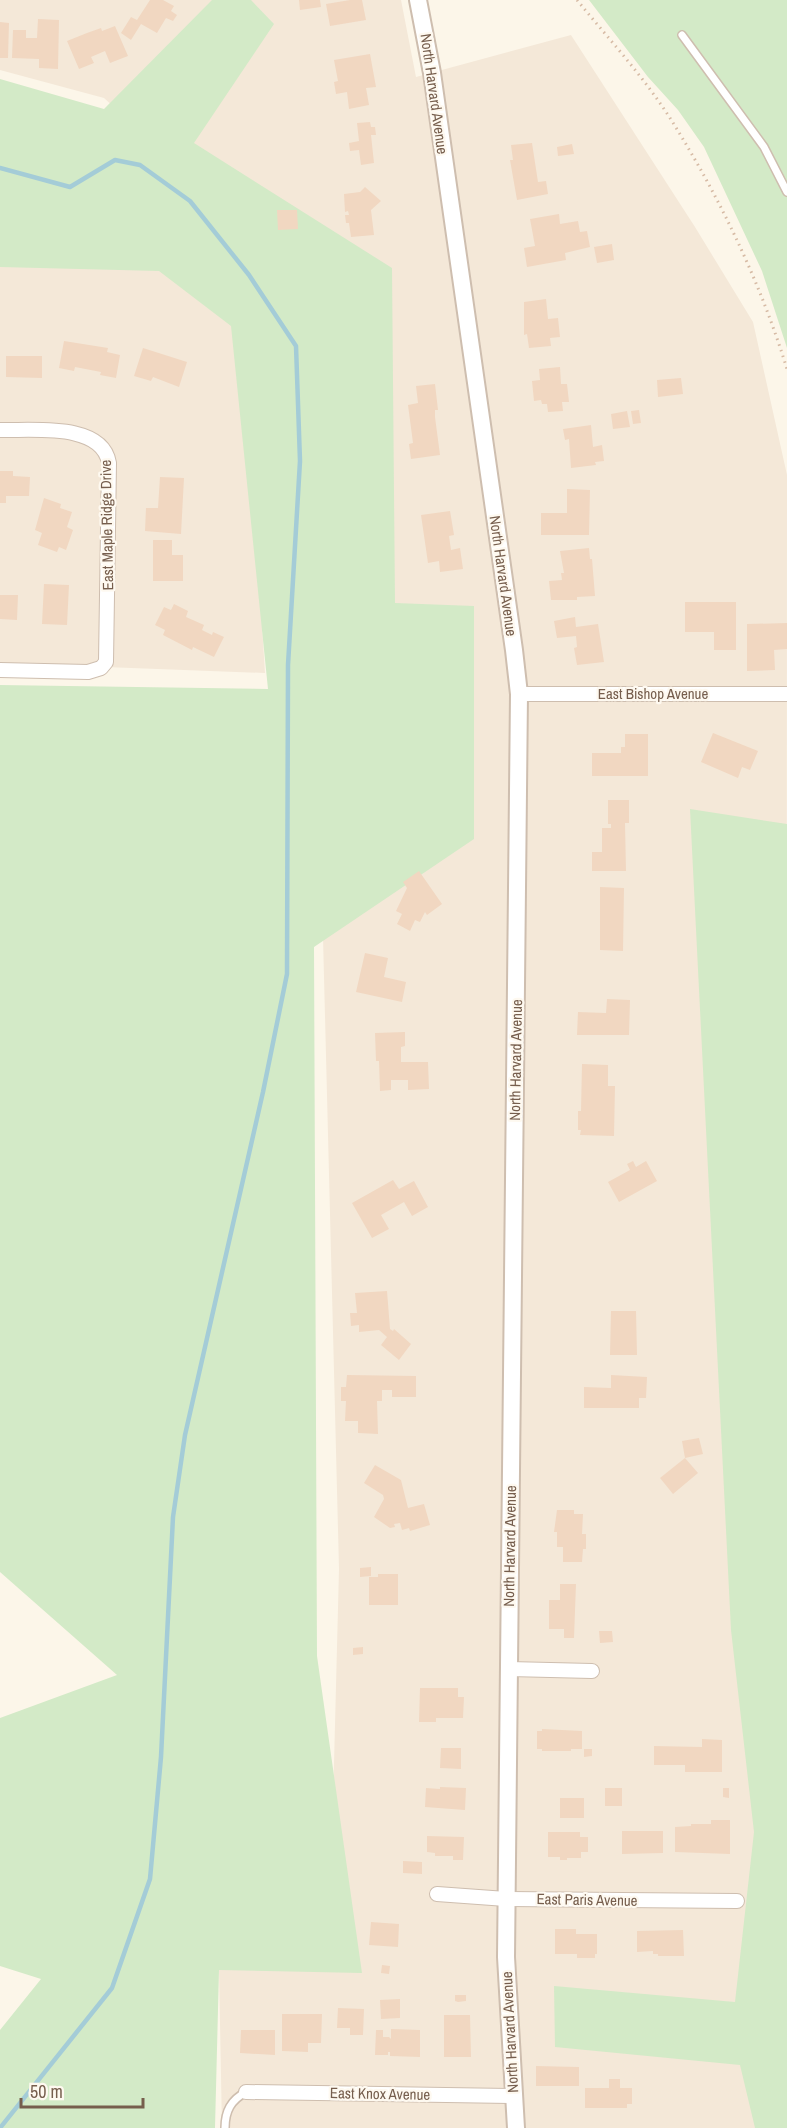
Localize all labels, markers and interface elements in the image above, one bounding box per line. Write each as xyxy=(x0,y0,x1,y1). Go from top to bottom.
street label: North Harvard Avenue xyxy=(416,32,453,156)
street label: East Maple Ridge Drive xyxy=(95,459,118,590)
street label: North Harvard Avenue xyxy=(485,514,522,638)
street label: East Bishop Avenue xyxy=(598,683,708,704)
street label: North Harvard Avenue xyxy=(504,999,527,1121)
street label: North Harvard Avenue xyxy=(498,1485,521,1607)
street label: East Paris Avenue xyxy=(536,1888,638,1911)
street label: North Harvard Avenue xyxy=(496,1971,523,2093)
scale bar xyxy=(21,2071,142,2109)
text: 50 m xyxy=(30,2079,63,2104)
street label: East Knox Avenue xyxy=(330,2082,431,2105)

